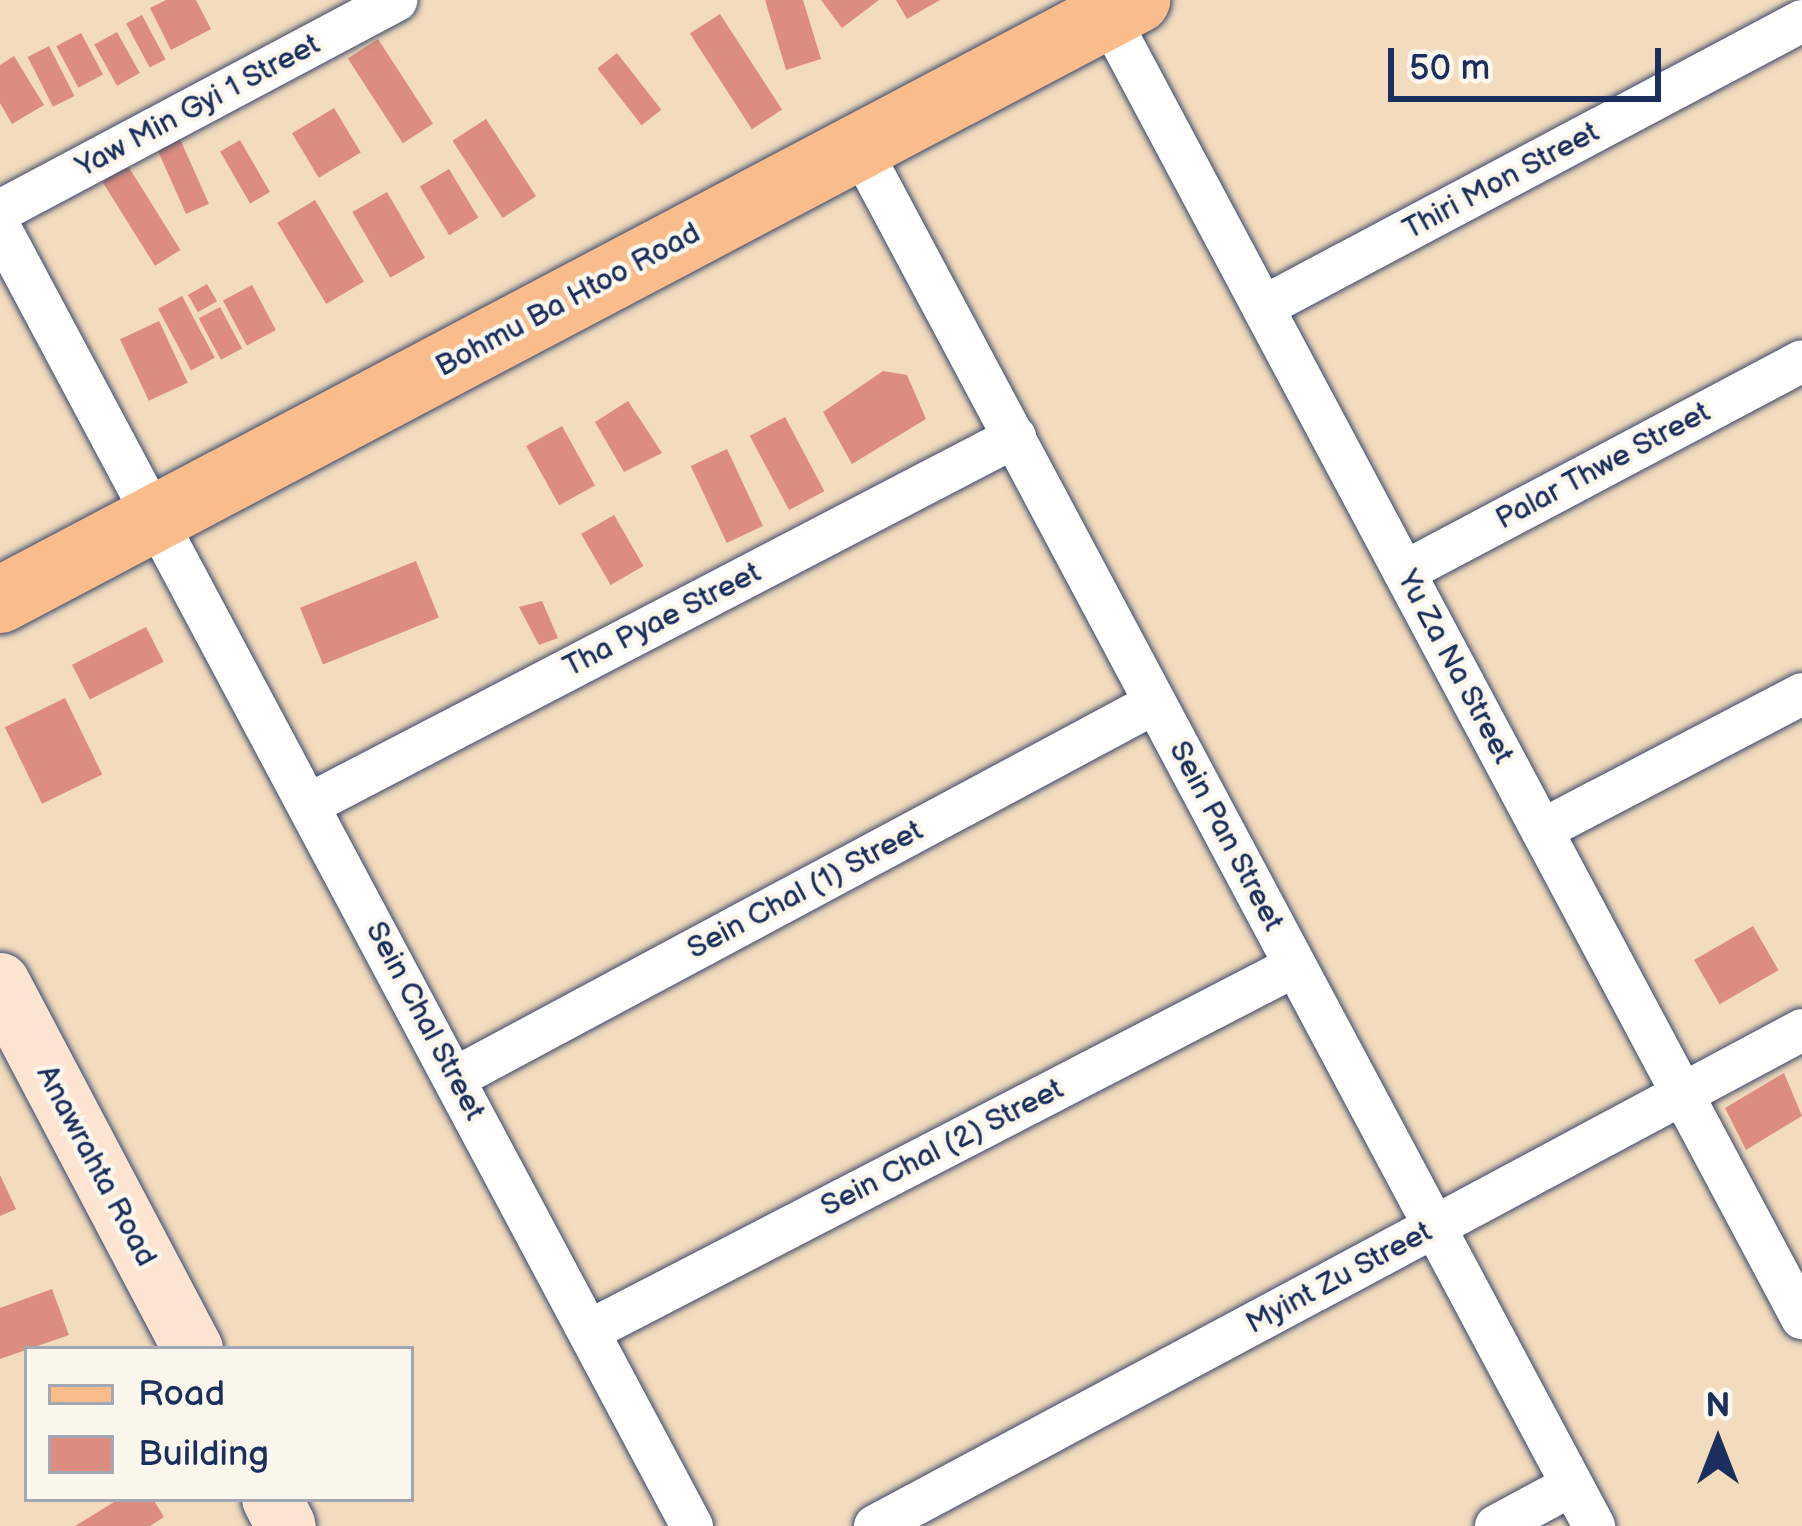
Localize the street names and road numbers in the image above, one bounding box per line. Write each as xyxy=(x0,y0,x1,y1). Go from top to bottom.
street label: Yaw Min Gyi 1 Street xyxy=(70,26,326,186)
street label: Thiri Mon Street xyxy=(1397,114,1605,248)
street label: Bohmu Ba Htoo Road xyxy=(430,215,706,385)
street label: Palar Thwe Street xyxy=(1489,394,1717,538)
street label: Tha Pyae Street xyxy=(557,555,767,685)
street label: Yu Za Na Street xyxy=(1389,564,1521,770)
street label: Sein Pan Street xyxy=(1161,735,1291,937)
street label: Sein Chal (1) Street xyxy=(681,813,929,967)
street label: Sein Chal Street xyxy=(357,915,493,1127)
street label: Anawrahta Road xyxy=(28,1060,164,1272)
street label: Sein Chal (2) Street xyxy=(815,1071,1069,1225)
street label: Myint Zu Street xyxy=(1240,1214,1438,1342)

